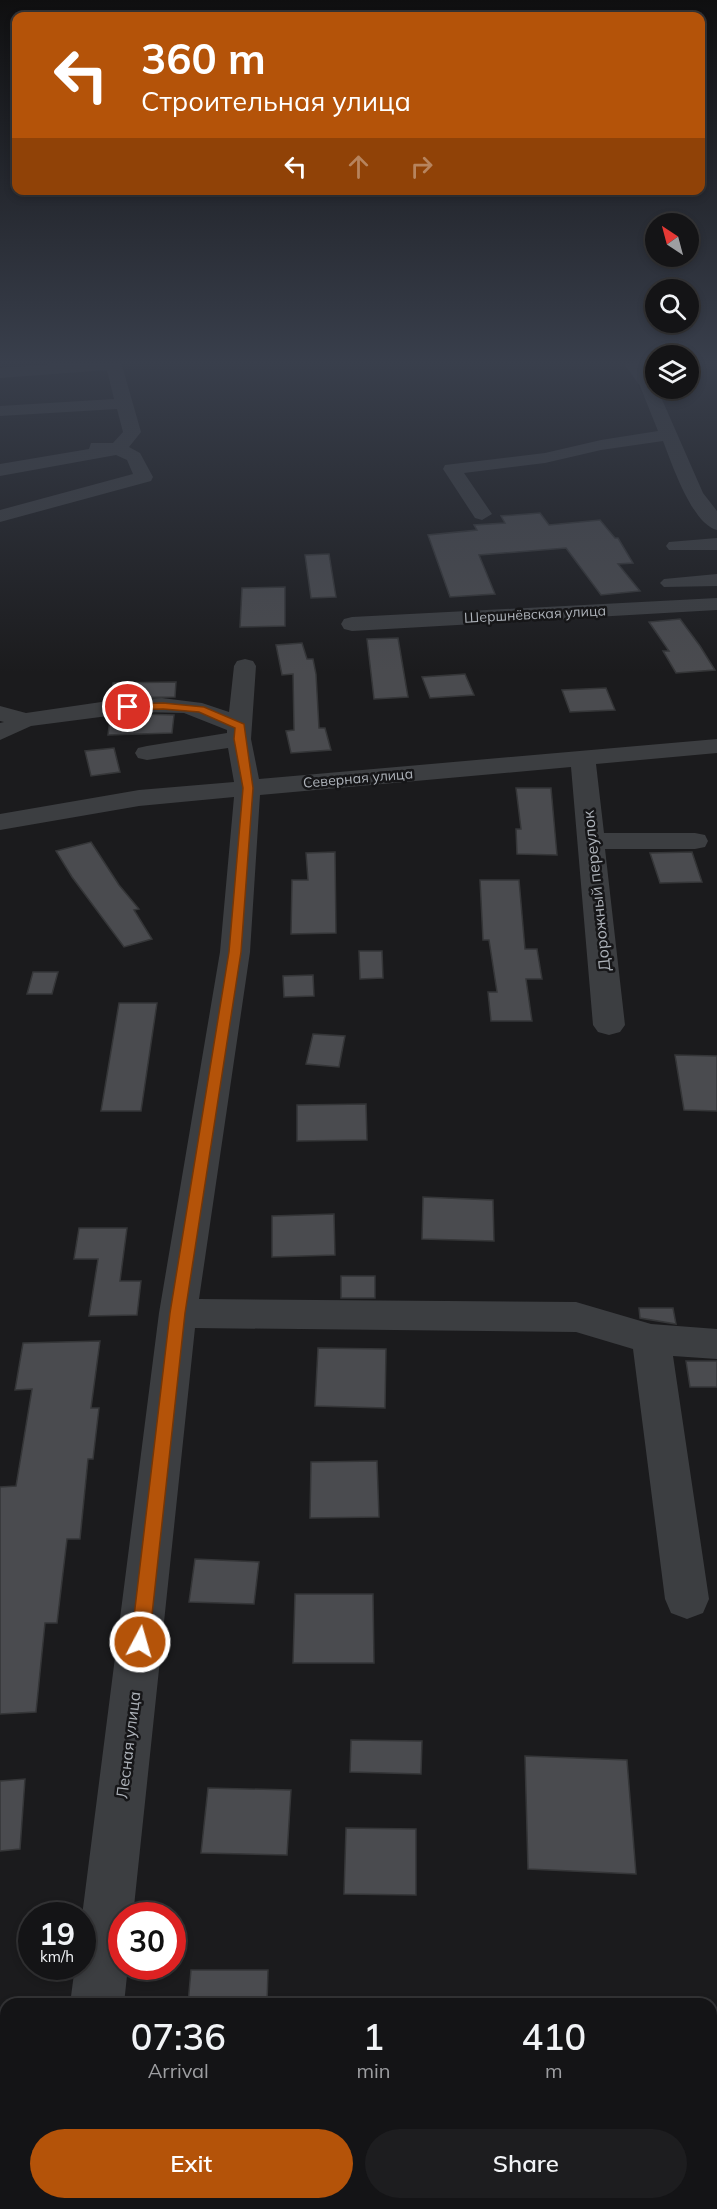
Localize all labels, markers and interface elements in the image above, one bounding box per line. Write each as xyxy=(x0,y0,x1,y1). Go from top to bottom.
text: 360 m xyxy=(141,32,266,85)
icon: left xyxy=(42,36,120,114)
text: Строительная улица xyxy=(141,84,411,118)
icon: left xyxy=(279,150,312,183)
icon: ahead xyxy=(342,150,375,183)
icon: right xyxy=(405,150,438,183)
north arrow xyxy=(645,213,699,267)
map controls xyxy=(645,213,699,399)
button: search xyxy=(645,279,699,333)
button: layers xyxy=(645,345,699,399)
street label: Шершнёвская улица xyxy=(464,601,606,627)
pin xyxy=(102,681,153,732)
icon: arrive xyxy=(111,690,144,723)
street label: Северная улица xyxy=(302,764,414,792)
street label: Дорожный переулок xyxy=(578,809,614,972)
position arrow xyxy=(108,1610,172,1674)
street label: Лесная улица xyxy=(111,1690,145,1800)
speed limit sign: 30 xyxy=(108,1902,186,1980)
text: 19 xyxy=(39,1915,75,1953)
text: km/h xyxy=(40,1947,74,1966)
text: 07:36 xyxy=(131,2014,226,2059)
text: 1 xyxy=(363,2014,384,2059)
text: 410 xyxy=(521,2014,586,2059)
text: Arrival xyxy=(148,2058,209,2083)
text: min xyxy=(357,2058,391,2083)
text: m xyxy=(545,2058,563,2083)
button: Exit xyxy=(30,2129,353,2198)
button: Share xyxy=(365,2129,687,2198)

